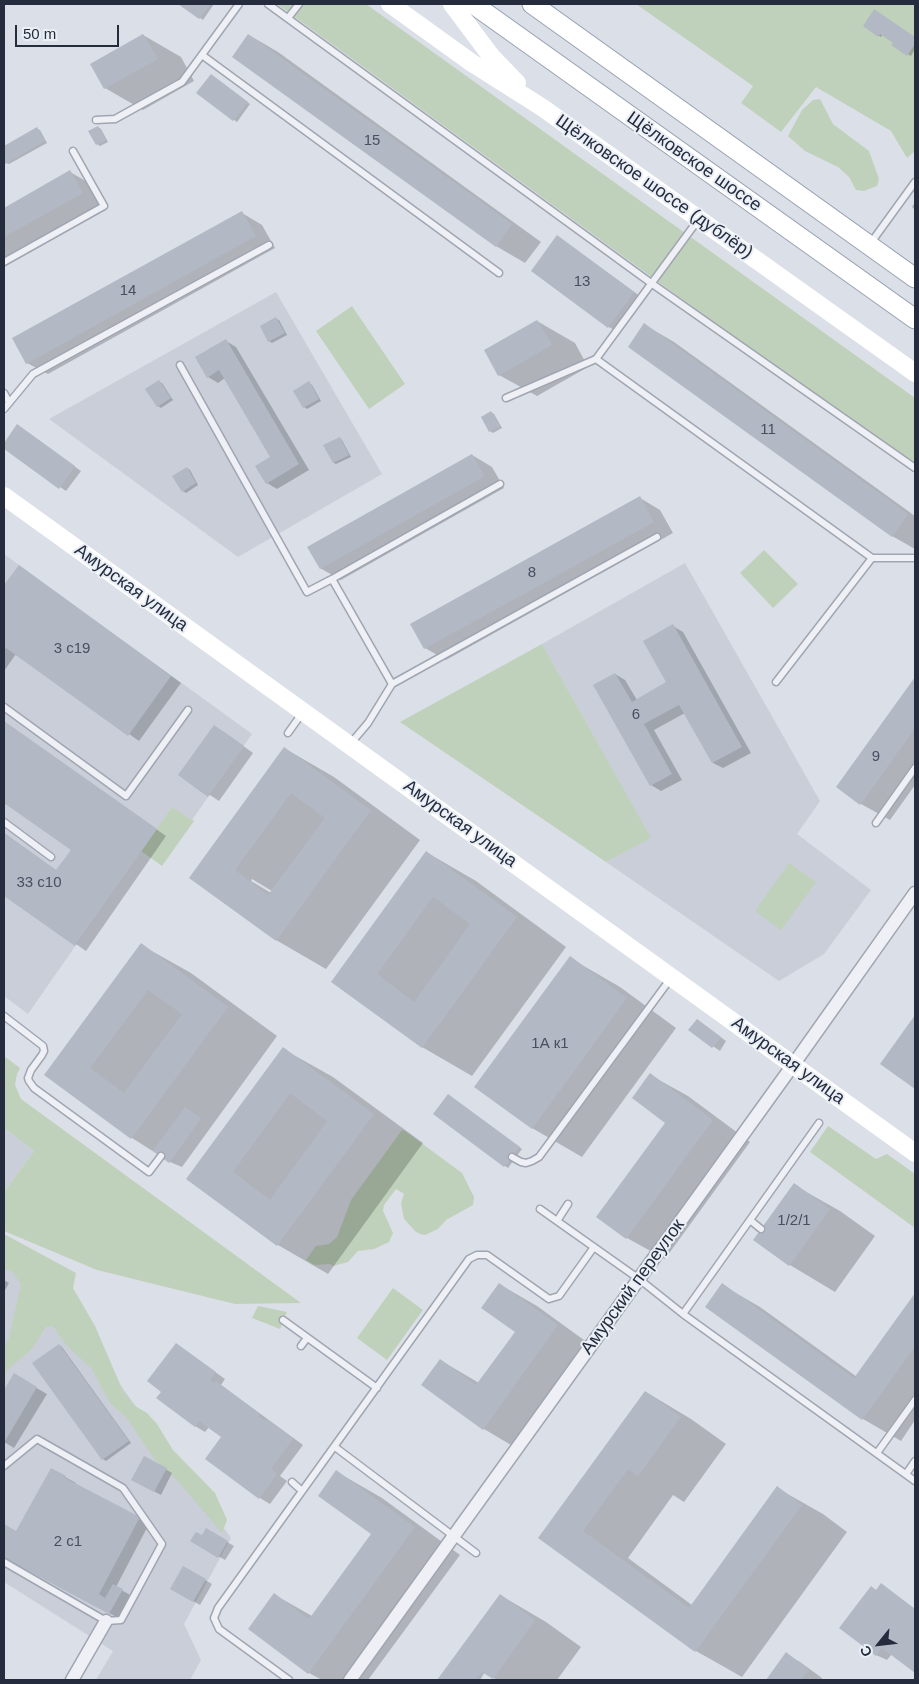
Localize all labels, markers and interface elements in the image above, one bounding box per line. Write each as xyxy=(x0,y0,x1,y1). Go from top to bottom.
scale bar xyxy=(18,15,121,47)
text: 50 m xyxy=(23,25,56,42)
street label: Щёлковское шоссе xyxy=(623,107,765,217)
street label: Щёлковское шоссе (дублёр) xyxy=(551,110,757,264)
house number: 15 xyxy=(364,132,380,150)
house number: 13 xyxy=(574,273,590,291)
house number: 14 xyxy=(120,282,136,300)
house number: 11 xyxy=(760,421,776,439)
street label: Амурская улица xyxy=(70,540,192,636)
house number: 8 xyxy=(528,564,536,582)
house number: 3 с19 xyxy=(54,640,90,658)
house number: 6 xyxy=(632,706,640,724)
house number: 9 xyxy=(872,748,880,766)
street label: Амурская улица xyxy=(399,776,521,872)
house number: 33 с10 xyxy=(16,874,62,892)
street label: Амурская улица xyxy=(727,1013,849,1109)
house number: 1А к1 xyxy=(531,1035,569,1053)
house number: 1/2/1 xyxy=(777,1212,811,1230)
street label: Амурский переулок xyxy=(577,1215,689,1359)
house number: 2 c1 xyxy=(54,1533,82,1551)
north arrow xyxy=(854,1619,904,1669)
text: С xyxy=(856,1643,875,1660)

